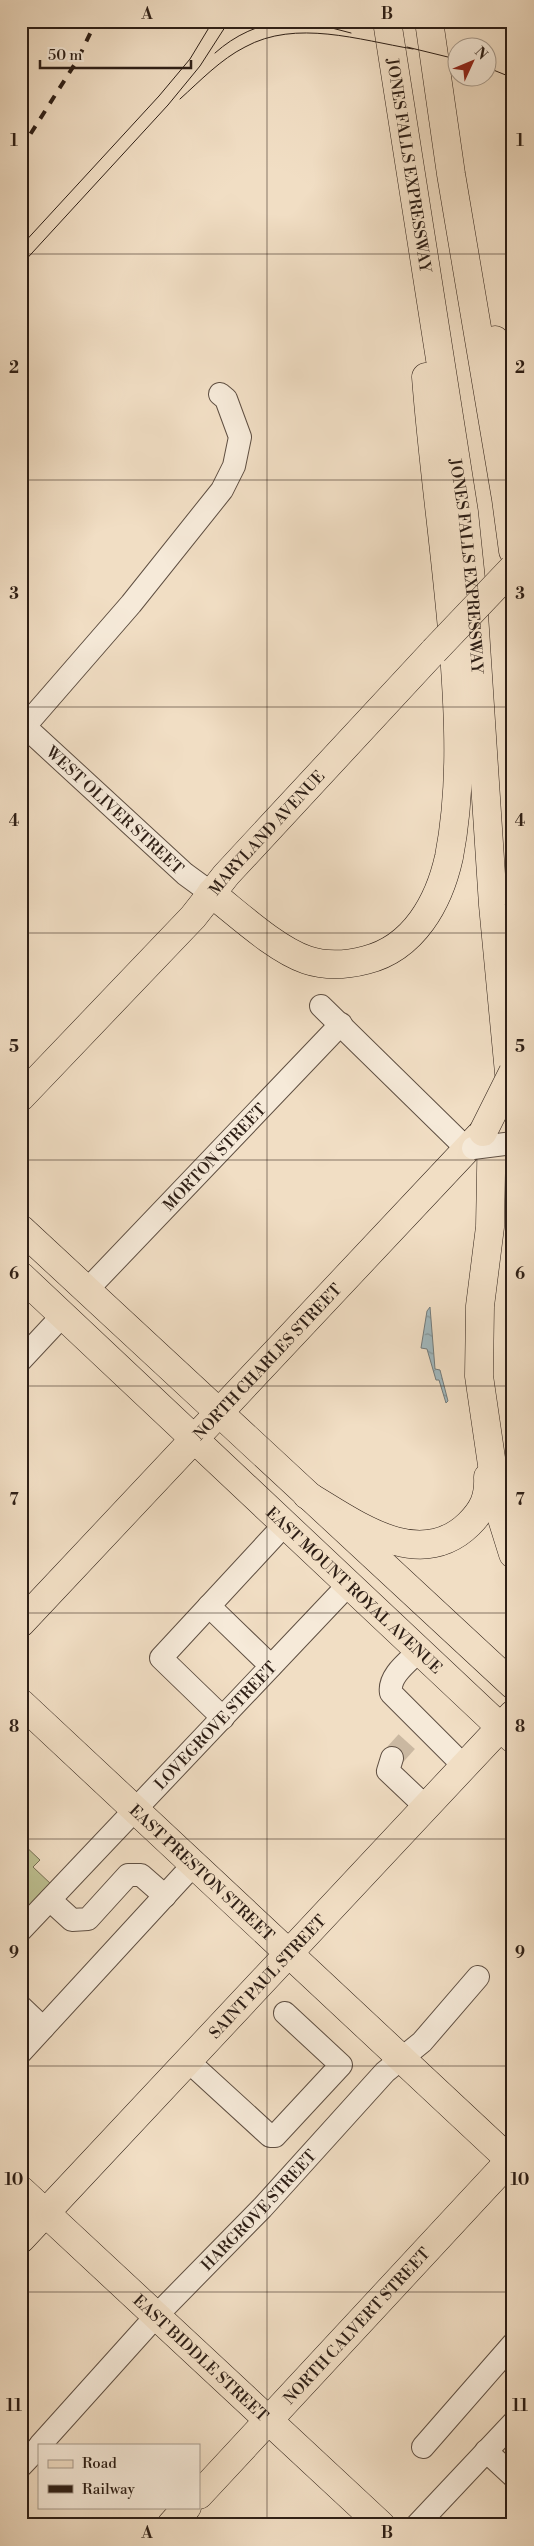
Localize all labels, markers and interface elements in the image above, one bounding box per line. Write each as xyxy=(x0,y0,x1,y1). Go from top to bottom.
text: A xyxy=(140,4,153,24)
text: B xyxy=(381,4,393,24)
scale bar xyxy=(40,38,191,70)
north arrow xyxy=(446,38,496,88)
text: N xyxy=(470,43,491,64)
text: 50 m xyxy=(48,46,82,65)
street label: JONES FALLS EXPRESSWAY xyxy=(382,56,436,275)
text: 1 xyxy=(10,131,18,151)
text: 1 xyxy=(516,131,524,151)
text: 2 xyxy=(9,358,19,378)
text: 2 xyxy=(515,358,525,378)
street label: JONES FALLS EXPRESSWAY xyxy=(445,456,487,676)
text: 3 xyxy=(9,584,19,604)
text: 3 xyxy=(515,584,525,604)
street label: WEST OLIVER STREET xyxy=(41,741,187,879)
street label: MARYLAND AVENUE xyxy=(205,766,329,900)
text: 4 xyxy=(9,811,20,831)
text: 4 xyxy=(515,811,526,831)
text: 5 xyxy=(9,1037,19,1057)
text: 5 xyxy=(515,1037,525,1057)
street label: MORTON STREET xyxy=(159,1100,271,1216)
text: 6 xyxy=(9,1264,19,1284)
text: 6 xyxy=(515,1264,525,1284)
street label: NORTH CHARLES STREET xyxy=(189,1280,346,1445)
text: 7 xyxy=(9,1490,19,1510)
text: 7 xyxy=(515,1490,525,1510)
street label: EAST MOUNT ROYAL AVENUE xyxy=(262,1503,446,1678)
street label: LOVEGROVE STREET xyxy=(150,1658,281,1794)
text: 8 xyxy=(9,1717,19,1737)
text: 8 xyxy=(515,1717,525,1737)
street label: EAST PRESTON STREET xyxy=(125,1801,278,1946)
street label: SAINT PAUL STREET xyxy=(205,1911,331,2043)
text: 9 xyxy=(9,1943,19,1963)
text: 9 xyxy=(515,1943,525,1963)
street label: HARGROVE STREET xyxy=(197,2146,321,2275)
text: 10 xyxy=(5,2170,23,2190)
text: 10 xyxy=(511,2170,529,2190)
street label: NORTH CALVERT STREET xyxy=(279,2244,435,2409)
street label: EAST BIDDLE STREET xyxy=(129,2291,272,2426)
text: 11 xyxy=(6,2396,22,2416)
text: 11 xyxy=(512,2396,528,2416)
legend xyxy=(38,2444,200,2508)
text: Road xyxy=(82,2454,117,2473)
text: Railway xyxy=(82,2480,136,2499)
text: A xyxy=(140,2523,153,2543)
text: B xyxy=(381,2523,393,2543)

